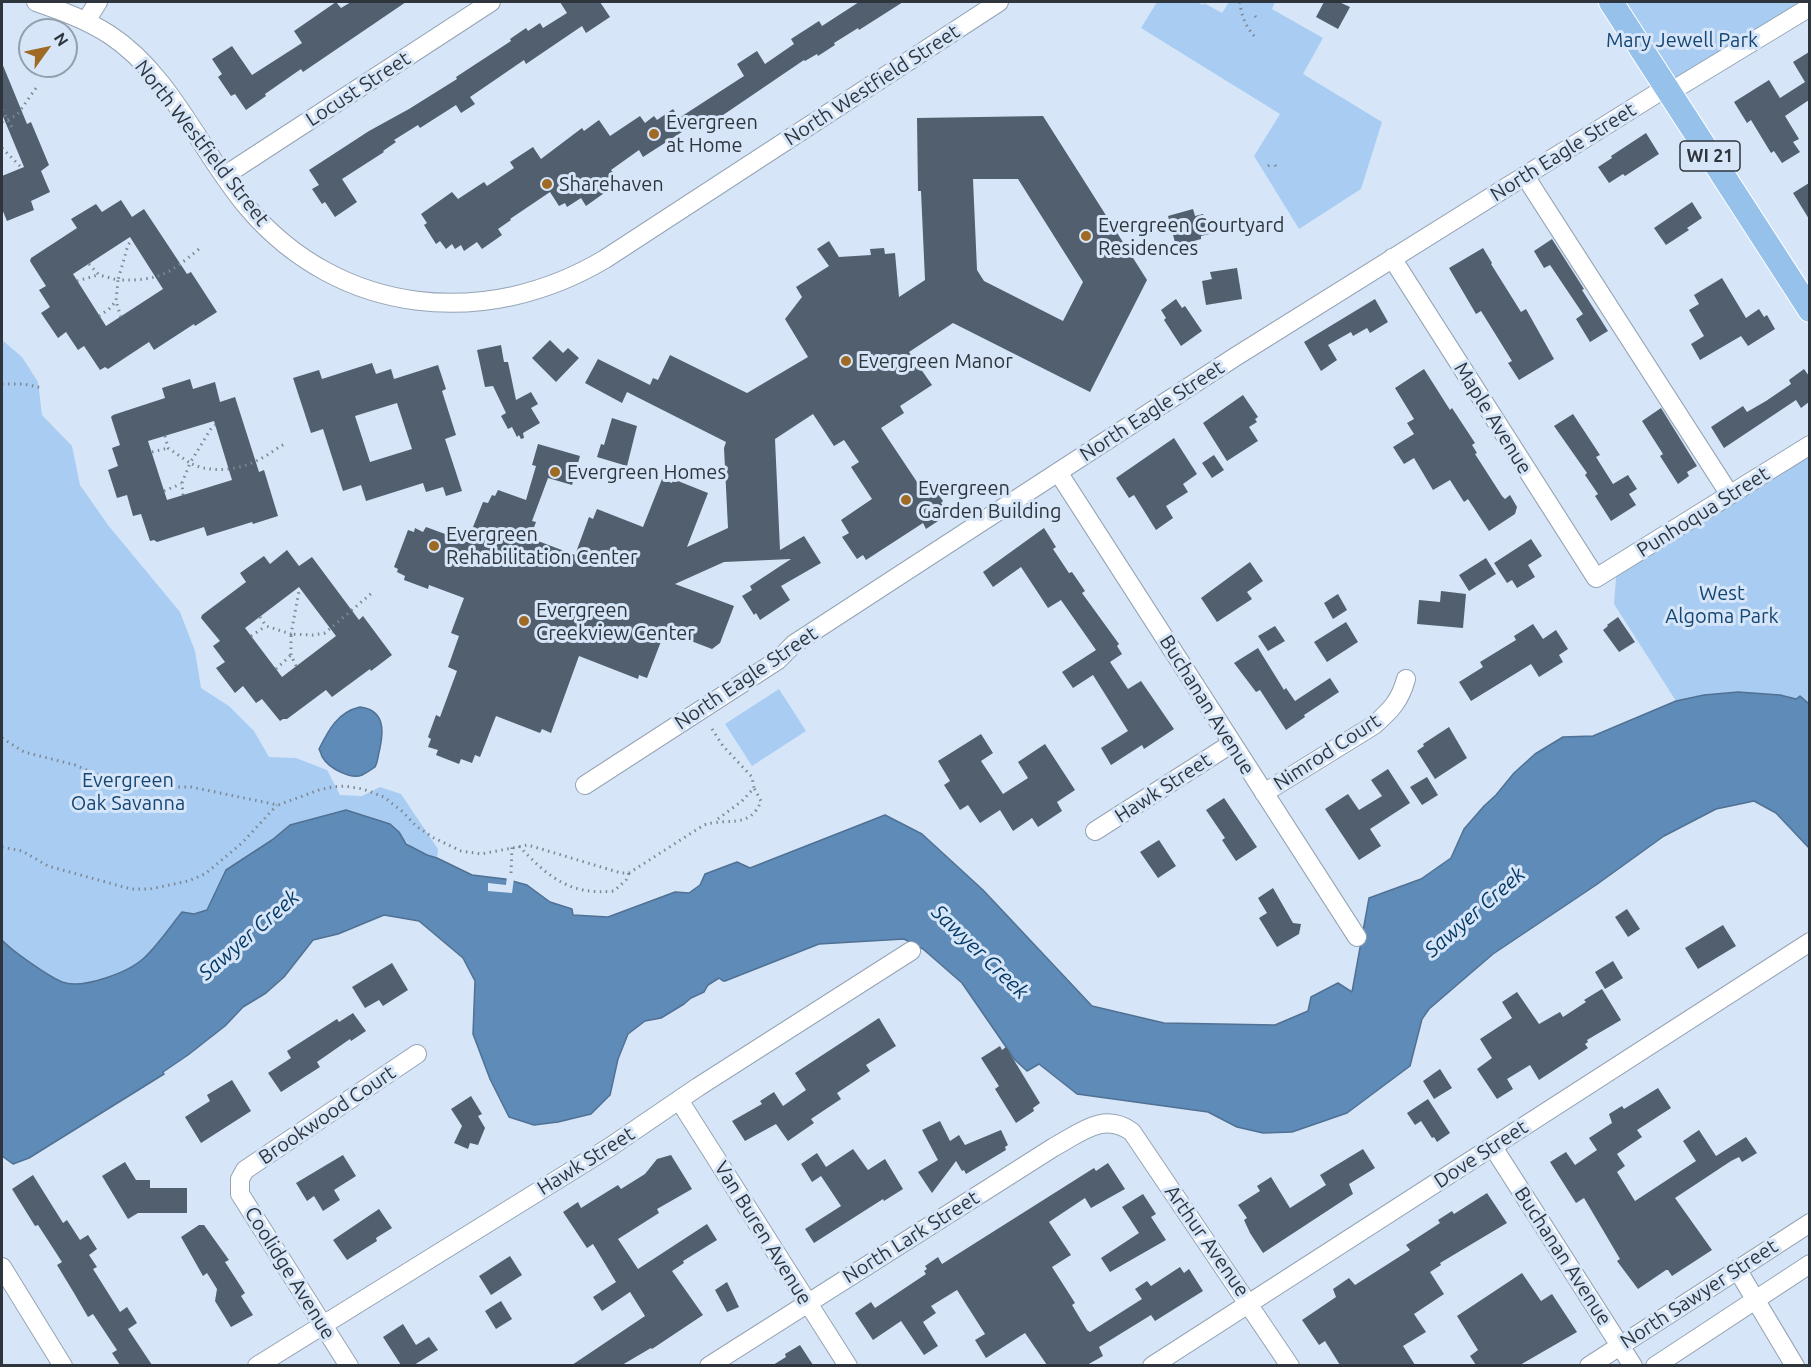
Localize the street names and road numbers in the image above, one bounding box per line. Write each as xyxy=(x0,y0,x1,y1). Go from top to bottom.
street label: North Westfield Street xyxy=(780,19,964,151)
street label: Locust Street xyxy=(301,46,415,132)
street label: North Westfield Street xyxy=(130,55,274,231)
street label: North Eagle Street xyxy=(1486,98,1640,206)
road number: WI 21 xyxy=(1680,141,1740,171)
street label: North Eagle Street xyxy=(1075,355,1229,467)
street label: Maple Avenue xyxy=(1449,358,1537,478)
street label: Punhoqua Street xyxy=(1632,462,1774,562)
street label: North Eagle Street xyxy=(670,621,822,735)
street label: Buchanan Avenue xyxy=(1154,631,1260,779)
street label: Nimrod Court xyxy=(1269,709,1385,795)
street label: Hawk Street xyxy=(1110,748,1216,828)
street label: Brookwood Court xyxy=(254,1060,400,1170)
street label: Dove Street xyxy=(1430,1115,1532,1193)
street label: Hawk Street xyxy=(533,1122,639,1200)
street label: Van Buren Avenue xyxy=(709,1157,817,1309)
street label: Arthur Avenue xyxy=(1160,1181,1254,1301)
street label: Buchanan Avenue xyxy=(1509,1182,1617,1330)
street label: North Lark Street xyxy=(838,1185,984,1289)
street label: Coolidge Avenue xyxy=(240,1202,340,1344)
street label: North Sawyer Street xyxy=(1616,1234,1782,1354)

